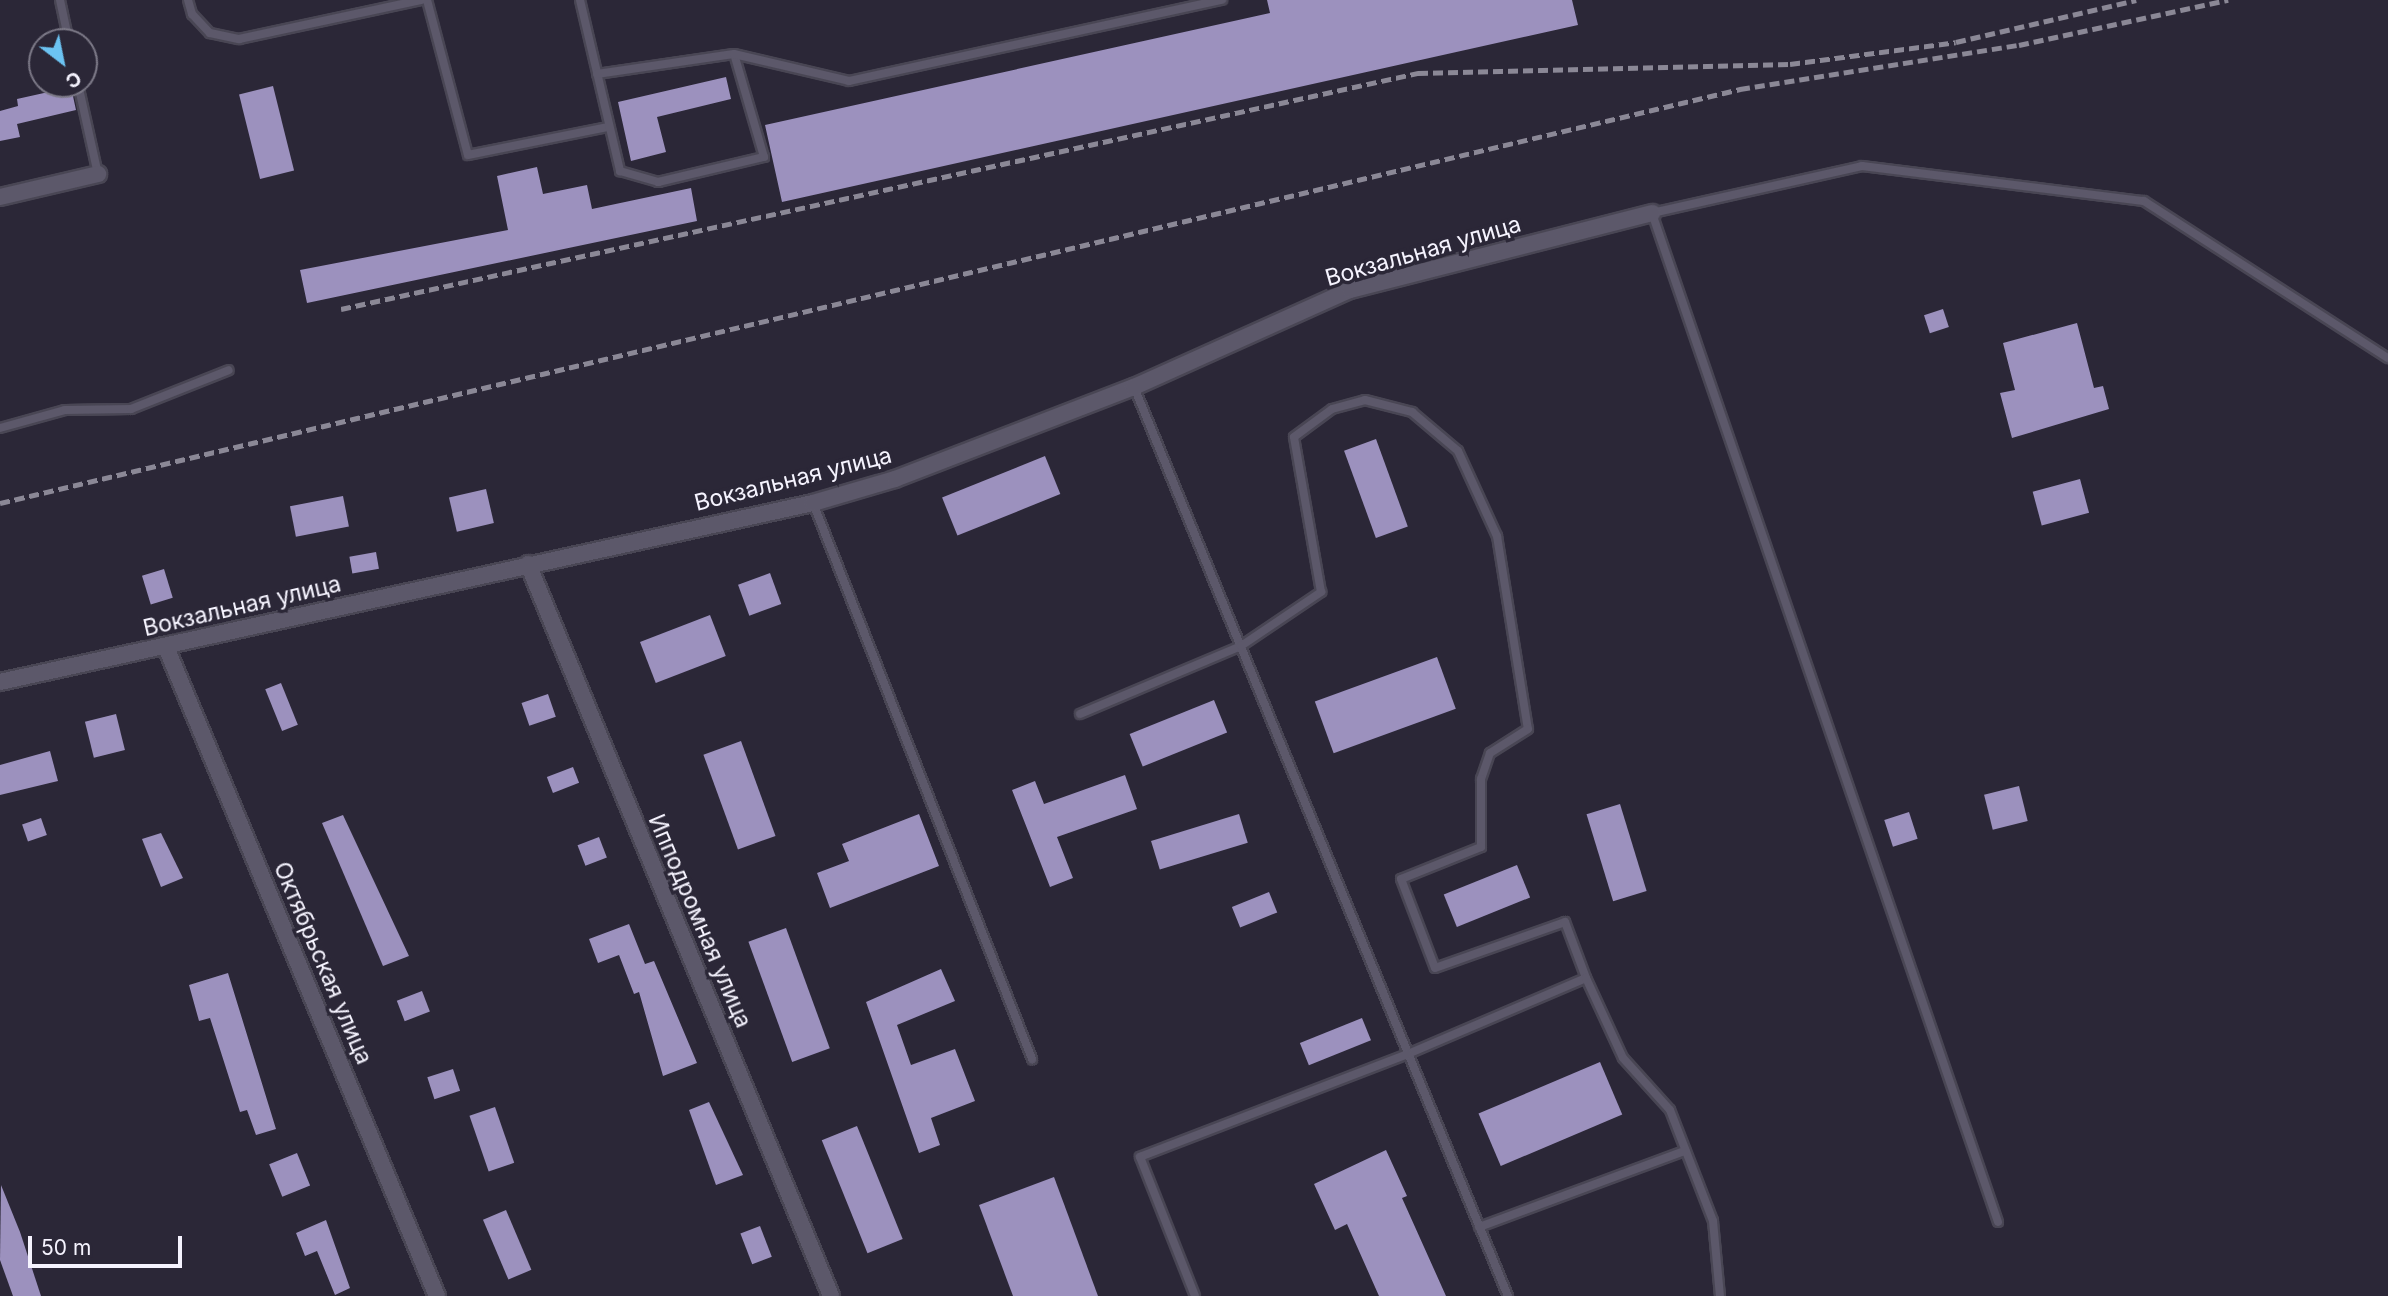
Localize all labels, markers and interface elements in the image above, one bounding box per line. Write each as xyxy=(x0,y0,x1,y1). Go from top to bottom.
north arrow xyxy=(28,28,98,98)
text: С xyxy=(61,66,85,93)
street label: Вокзальная улица xyxy=(1322,210,1524,292)
street label: Вокзальная улица xyxy=(692,441,894,517)
street label: Вокзальная улица xyxy=(140,570,344,642)
street label: Ипподромная улица xyxy=(643,810,757,1032)
street label: Октябрьская улица xyxy=(268,858,378,1068)
scale bar xyxy=(32,1222,186,1266)
text: 50 m xyxy=(41,1235,91,1260)

